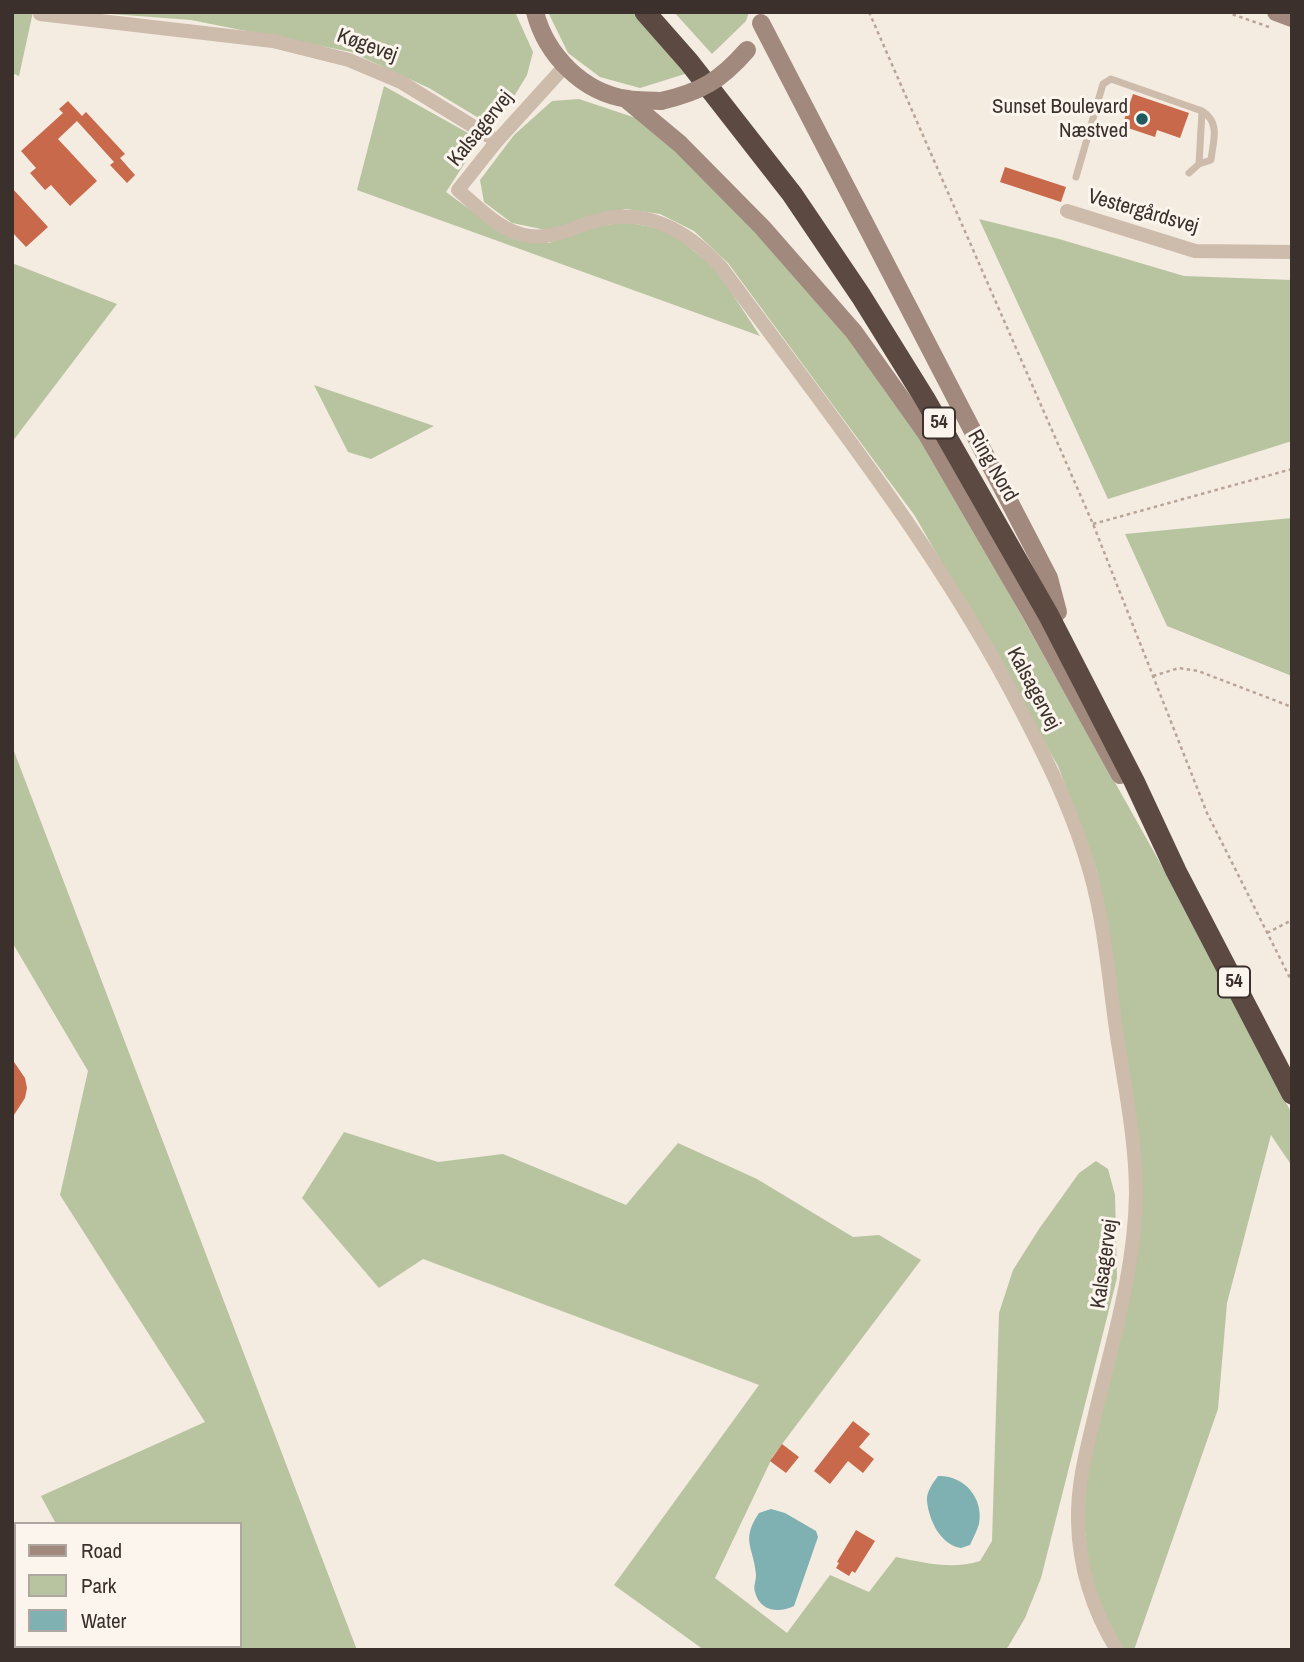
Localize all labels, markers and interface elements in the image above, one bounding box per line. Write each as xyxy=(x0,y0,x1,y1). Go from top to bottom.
street label: Køgevej xyxy=(333,24,401,68)
street label: Kalsagervej xyxy=(443,86,519,172)
place label: Sunset Boulevard Næstved xyxy=(992,94,1128,144)
marker: Sunset Boulevard Næstved xyxy=(1134,111,1150,127)
street label: Vestergårdsvej xyxy=(1085,184,1201,240)
road number: 54 xyxy=(923,408,955,438)
street label: Ring Nord xyxy=(961,426,1023,506)
street label: Kalsagervej xyxy=(1001,643,1065,735)
road number: 54 xyxy=(1218,966,1250,998)
street label: Kalsagervej xyxy=(1086,1218,1124,1310)
legend xyxy=(14,1522,242,1648)
text: Road xyxy=(81,1536,122,1565)
text: Park xyxy=(81,1571,116,1600)
text: Water xyxy=(81,1606,126,1635)

